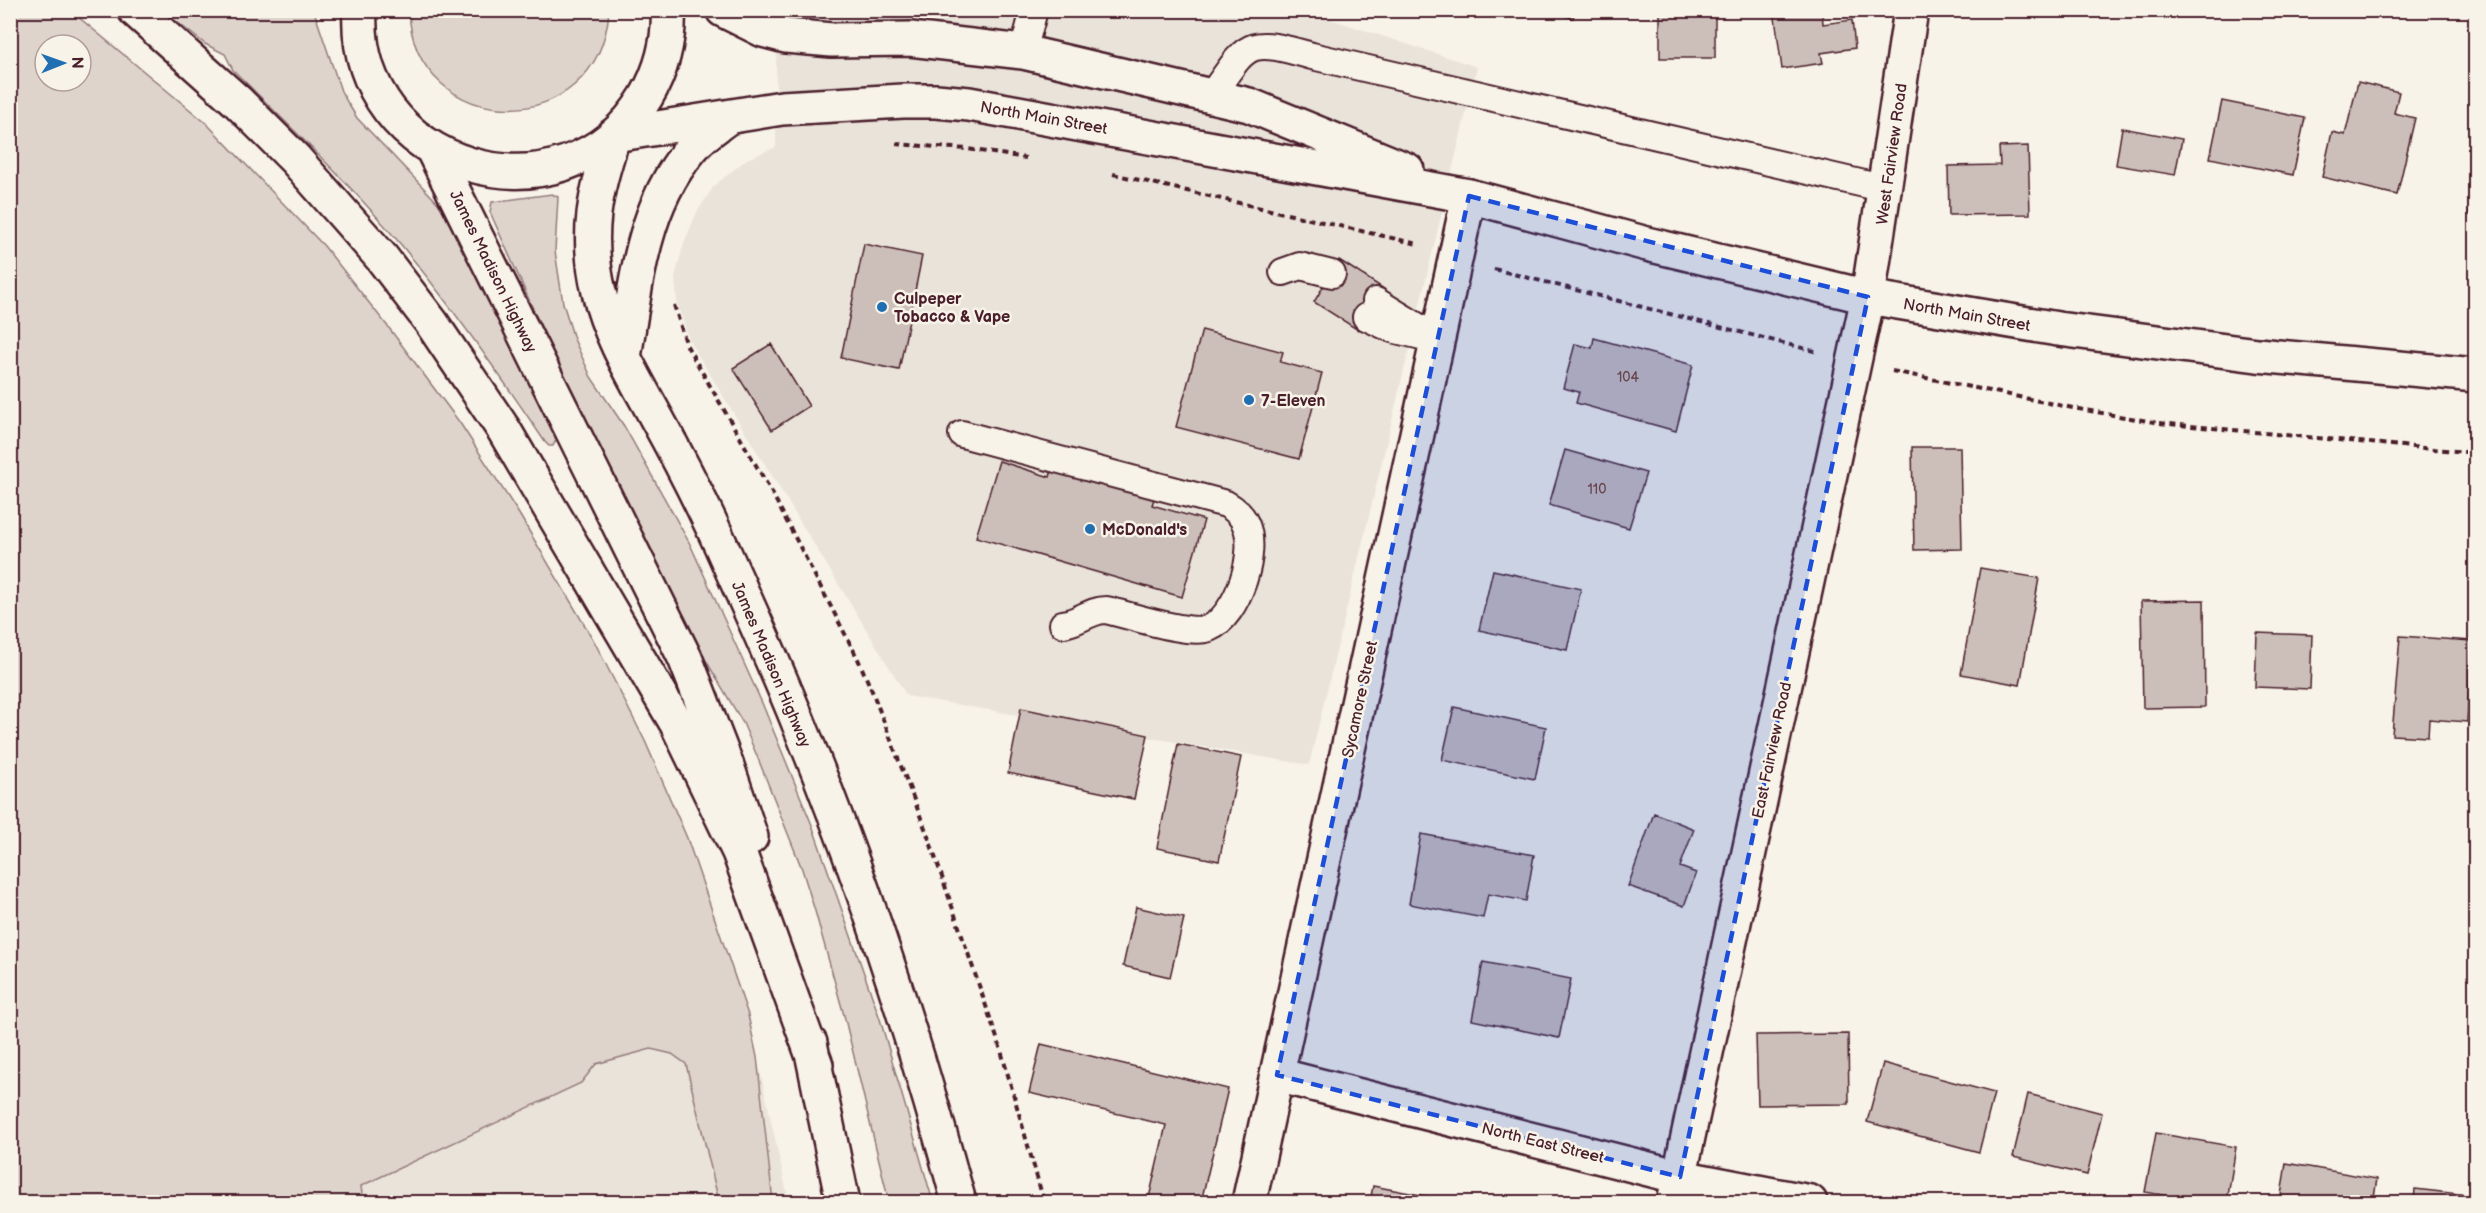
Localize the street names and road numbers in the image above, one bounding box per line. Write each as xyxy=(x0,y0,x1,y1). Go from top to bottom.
street label: West Fairview Road xyxy=(1873,82,1912,226)
street label: North Main Street xyxy=(979,98,1109,139)
street label: James Madison Highway xyxy=(445,187,541,357)
street label: North Main Street xyxy=(1902,295,2032,336)
street label: James Madison Highway xyxy=(727,579,815,751)
street label: Sycamore Street xyxy=(1339,639,1382,760)
street label: East Fairview Road xyxy=(1749,680,1796,820)
street label: North East Street xyxy=(1479,1119,1606,1168)

